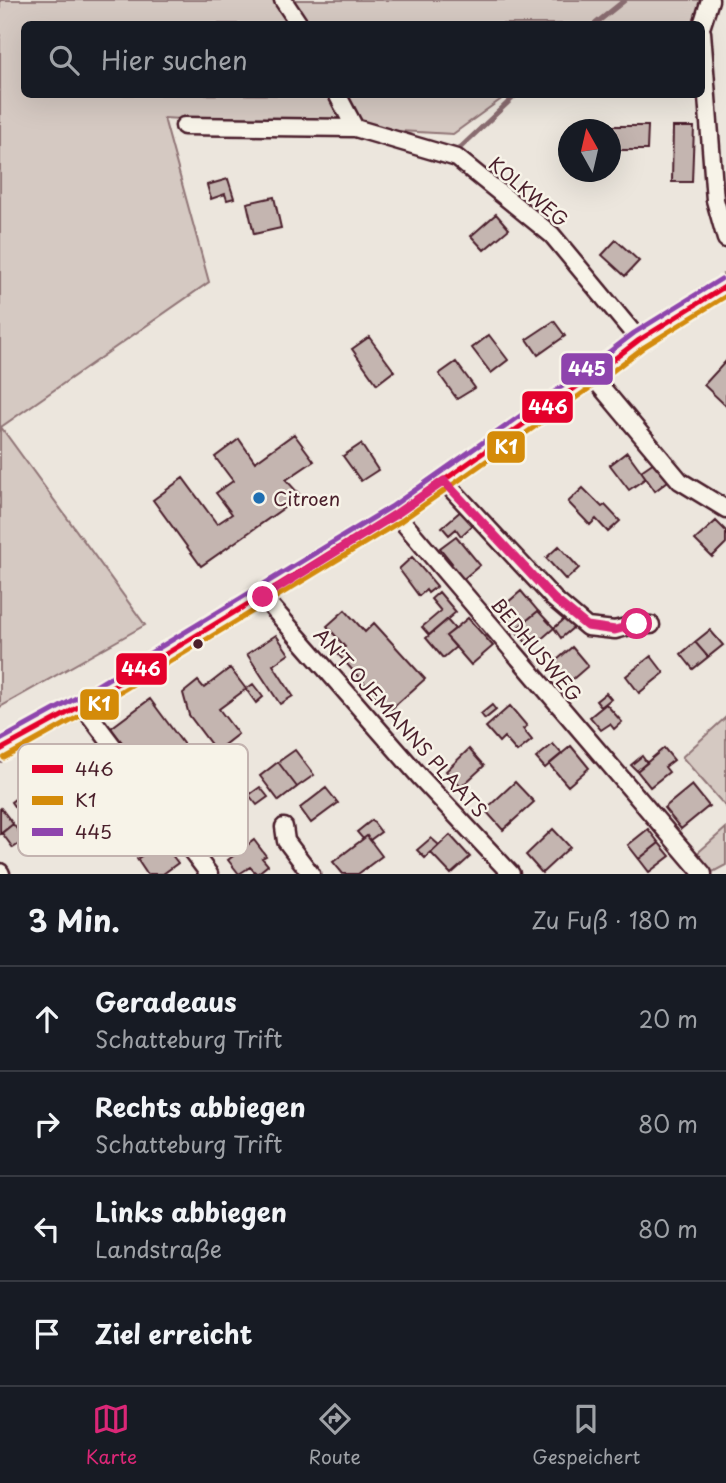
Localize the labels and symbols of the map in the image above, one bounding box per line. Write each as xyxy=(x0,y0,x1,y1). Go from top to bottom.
north arrow xyxy=(558,119,621,182)
street label: KOLKWEG xyxy=(483,149,575,233)
line badge: 445 xyxy=(560,352,614,386)
text: 445 xyxy=(568,354,606,382)
line badge: 446 xyxy=(521,390,574,424)
text: 446 xyxy=(528,392,568,420)
line badge: K1 xyxy=(486,430,526,464)
text: K1 xyxy=(495,432,518,460)
place label: Citroen xyxy=(273,484,340,512)
marker: Citroen xyxy=(251,490,267,506)
route end xyxy=(247,581,278,612)
street label: BEDHUSWEG xyxy=(485,591,589,707)
route start xyxy=(621,608,652,639)
street label: AN'T OJEMANNS PLAATS xyxy=(308,621,494,823)
unlabelled marker xyxy=(191,637,205,651)
line badge: 446 xyxy=(115,652,168,686)
text: 446 xyxy=(121,654,161,682)
line badge: K1 xyxy=(79,688,120,721)
text: K1 xyxy=(88,689,111,717)
legend xyxy=(18,744,248,856)
text: 446 xyxy=(75,754,113,782)
text: K1 xyxy=(75,785,97,813)
text: 445 xyxy=(75,817,112,845)

